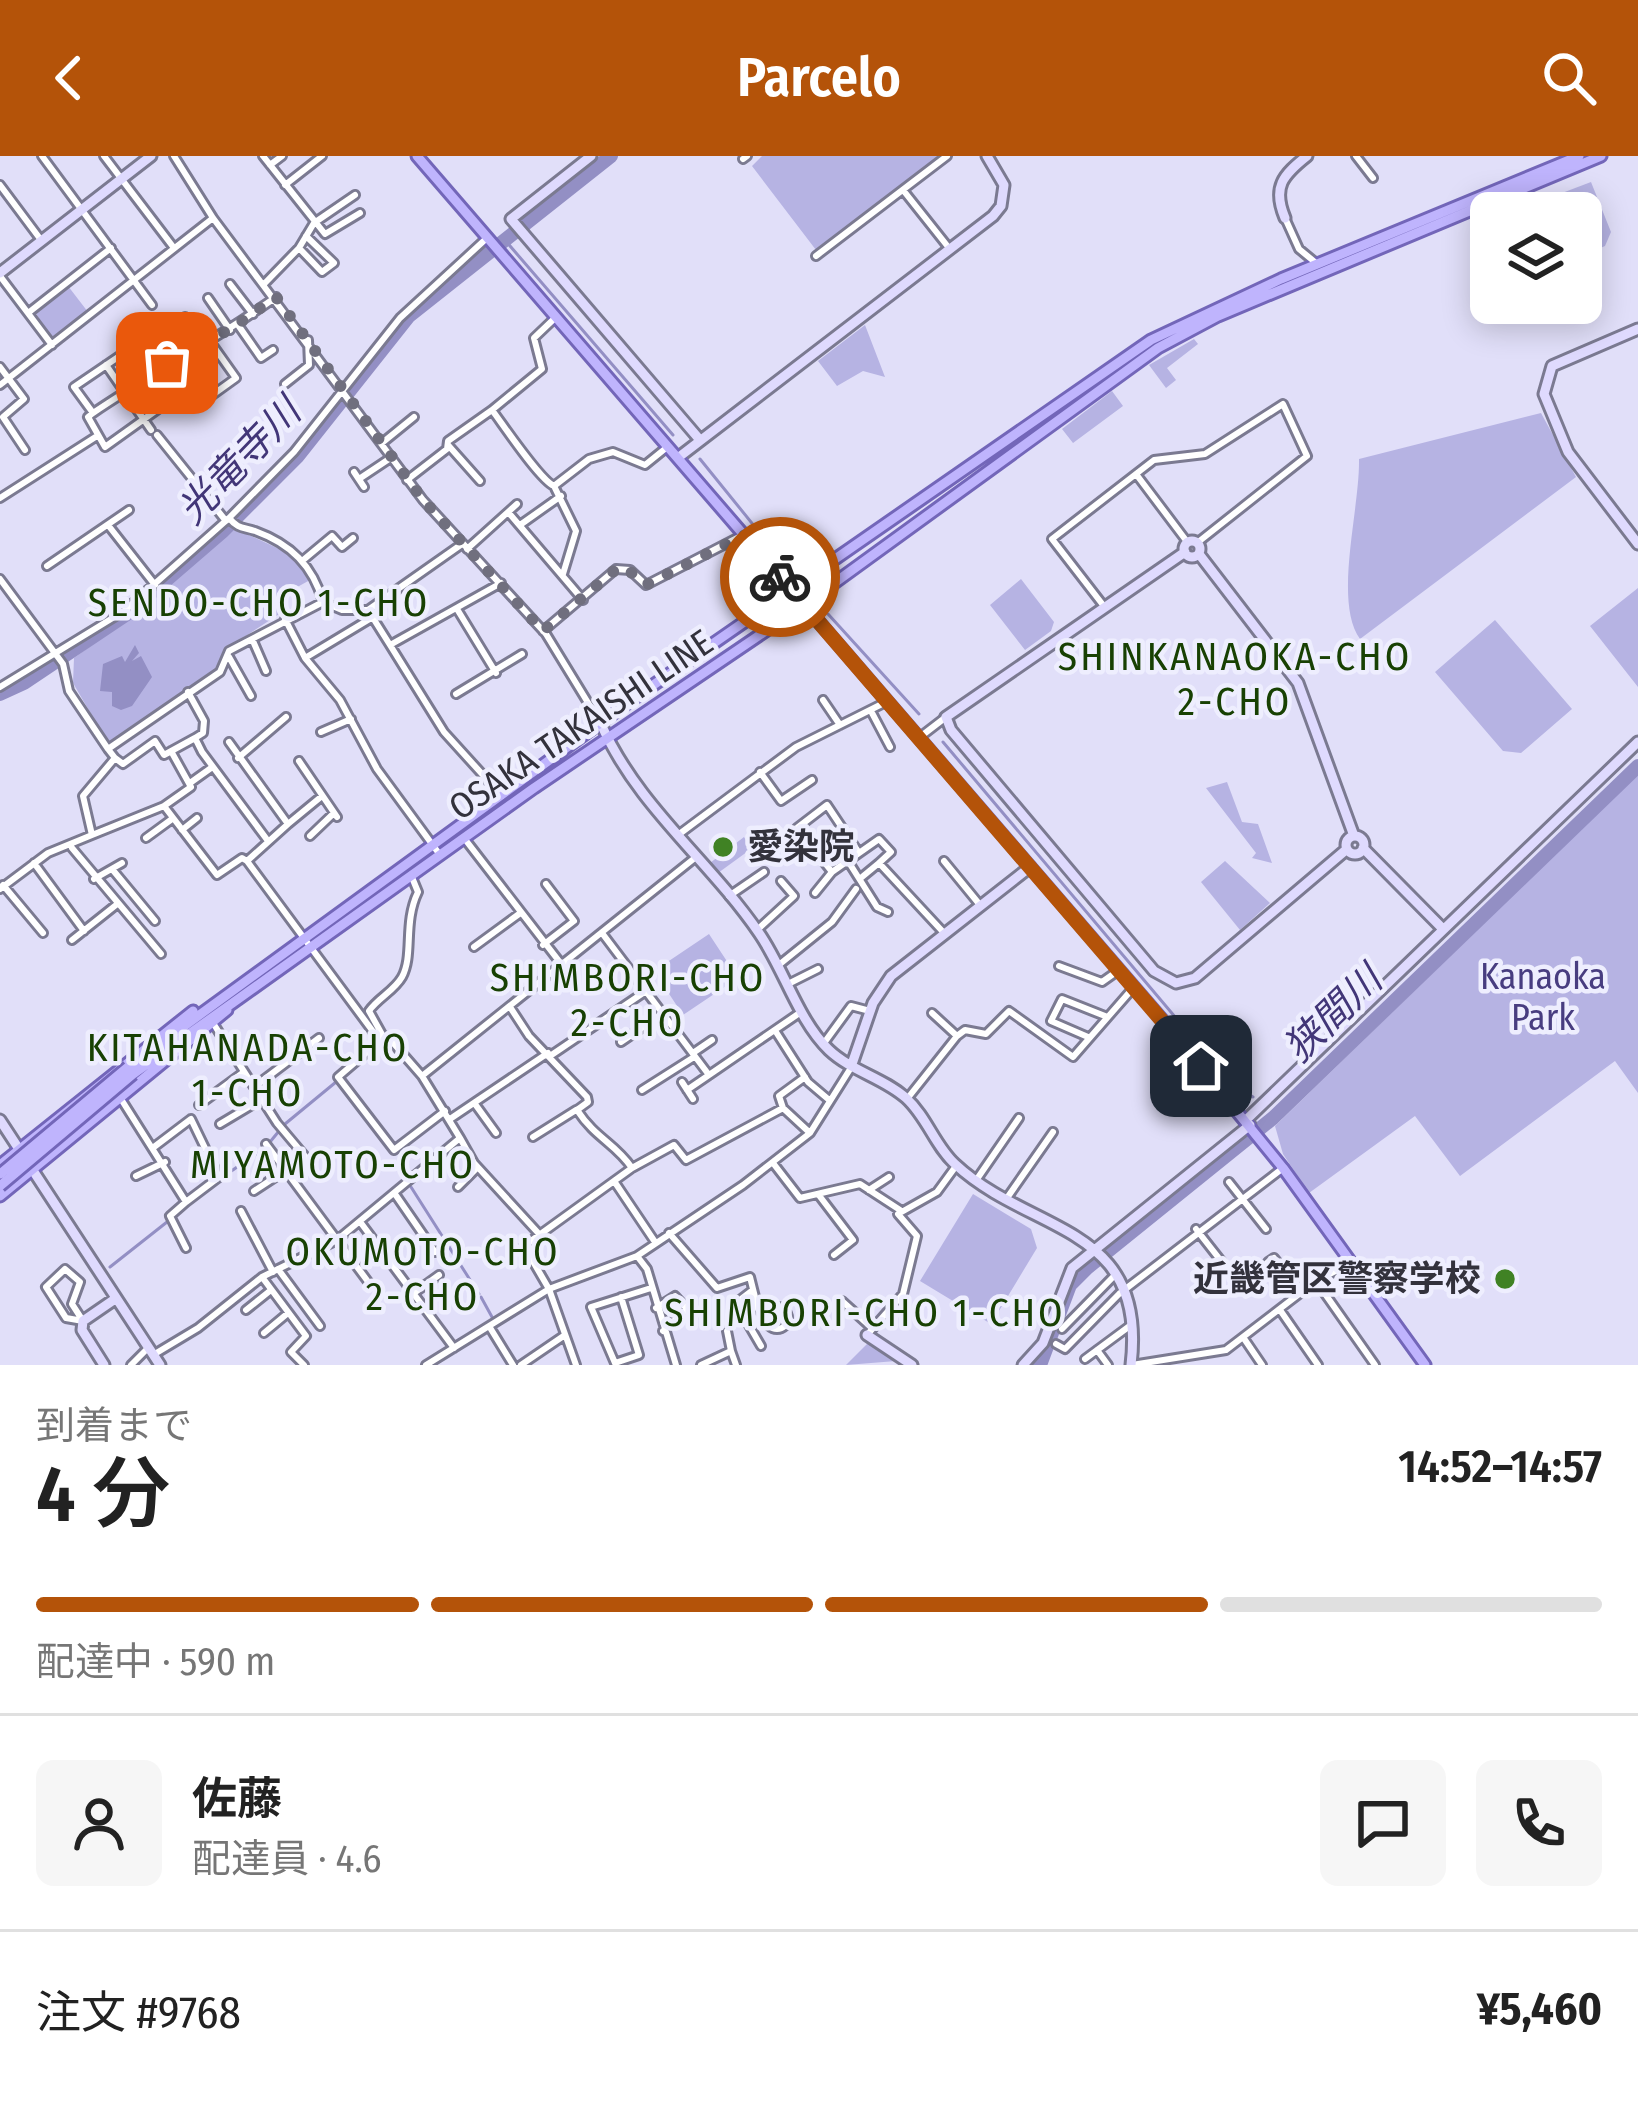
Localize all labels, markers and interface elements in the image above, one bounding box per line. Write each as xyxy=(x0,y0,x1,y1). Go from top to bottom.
icon: back xyxy=(36,45,102,111)
icon: search xyxy=(1536,45,1602,111)
text: Parcelo xyxy=(737,46,901,110)
map controls xyxy=(1470,192,1602,324)
button: layers xyxy=(1470,192,1602,324)
pin xyxy=(116,312,218,414)
icon: bag xyxy=(134,330,200,396)
water label: 光竜寺川 xyxy=(168,386,313,533)
courier xyxy=(720,517,840,637)
icon: bike xyxy=(747,544,813,610)
district label: SENDO-CHO 1-CHO xyxy=(88,580,430,626)
street label: OSAKA TAKAISHI LINE xyxy=(441,620,721,830)
district label: SHINKANAOKA-CHO 2-CHO xyxy=(1058,634,1412,725)
place label: 愛染院 xyxy=(747,825,855,869)
marker: 愛染院 xyxy=(710,834,736,860)
water label: 狭間川 xyxy=(1275,954,1394,1071)
district label: SHIMBORI-CHO 2-CHO xyxy=(490,955,766,1046)
park label: Kanaoka Park xyxy=(1480,955,1606,1040)
pin xyxy=(1150,1015,1252,1117)
district label: KITAHANADA-CHO 1-CHO xyxy=(87,1025,409,1116)
icon: home xyxy=(1168,1033,1234,1099)
district label: MIYAMOTO-CHO xyxy=(190,1142,476,1188)
district label: OKUMOTO-CHO 2-CHO xyxy=(286,1229,560,1320)
place label: 近畿管区警察学校 xyxy=(1193,1257,1481,1301)
marker: 近畿管区警察学校 xyxy=(1492,1266,1518,1292)
district label: SHIMBORI-CHO 1-CHO xyxy=(664,1290,1066,1336)
text: 到着まで xyxy=(36,1403,192,1449)
text: 14:52–14:57 xyxy=(1398,1440,1602,1494)
text: 4 分 xyxy=(36,1448,170,1542)
text: 配達中 · 590 m xyxy=(36,1639,275,1685)
button: person xyxy=(36,1760,162,1886)
button: chat xyxy=(1320,1760,1446,1886)
button: phone xyxy=(1476,1760,1602,1886)
text: 佐藤 xyxy=(192,1772,282,1826)
text: 配達員 · 4.6 xyxy=(192,1836,382,1882)
text: ¥5,460 xyxy=(1477,1982,1602,2036)
text: 注文 #9768 xyxy=(36,1986,241,2040)

